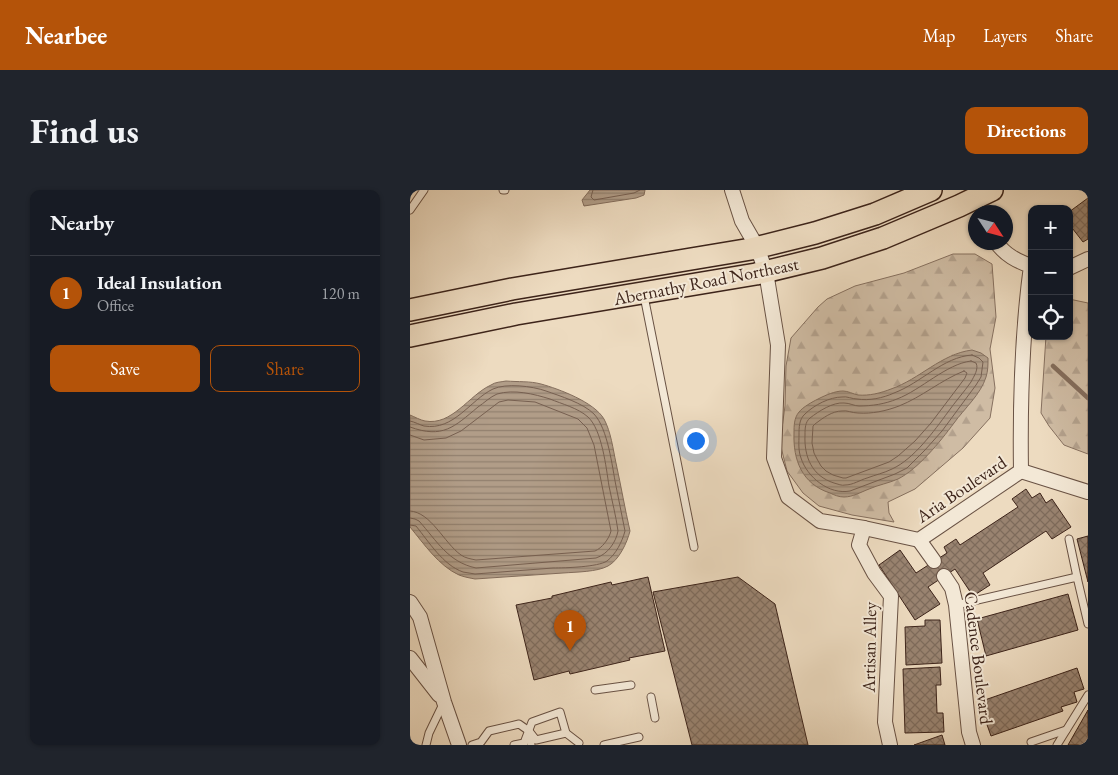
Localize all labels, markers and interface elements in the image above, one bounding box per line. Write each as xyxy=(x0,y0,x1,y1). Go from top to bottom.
text: Nearbee xyxy=(25,20,107,51)
text: Map xyxy=(923,24,955,47)
text: Layers xyxy=(983,24,1027,47)
text: Share xyxy=(1055,24,1093,47)
button: Directions xyxy=(965,107,1088,154)
text: Find us xyxy=(30,108,139,153)
north arrow xyxy=(968,205,1013,250)
map controls xyxy=(1028,205,1073,340)
button: + xyxy=(1028,205,1073,250)
text: Nearby xyxy=(50,209,114,236)
button: − xyxy=(1028,250,1073,295)
street label: Abernathy Road Northeast xyxy=(610,252,801,310)
text: Ideal Insulation xyxy=(97,270,222,295)
text: 1 xyxy=(62,283,70,304)
text: 120 m xyxy=(321,283,360,304)
text: Office xyxy=(97,295,134,316)
button: locate xyxy=(1028,295,1073,340)
button: Save xyxy=(50,345,200,392)
button: Share xyxy=(210,345,360,392)
your location xyxy=(683,428,709,454)
street label: Aria Boulevard xyxy=(911,450,1011,528)
street label: Cadence Boulevard xyxy=(959,590,999,726)
street label: Artisan Alley xyxy=(857,601,881,694)
pin: 1 xyxy=(554,610,586,651)

